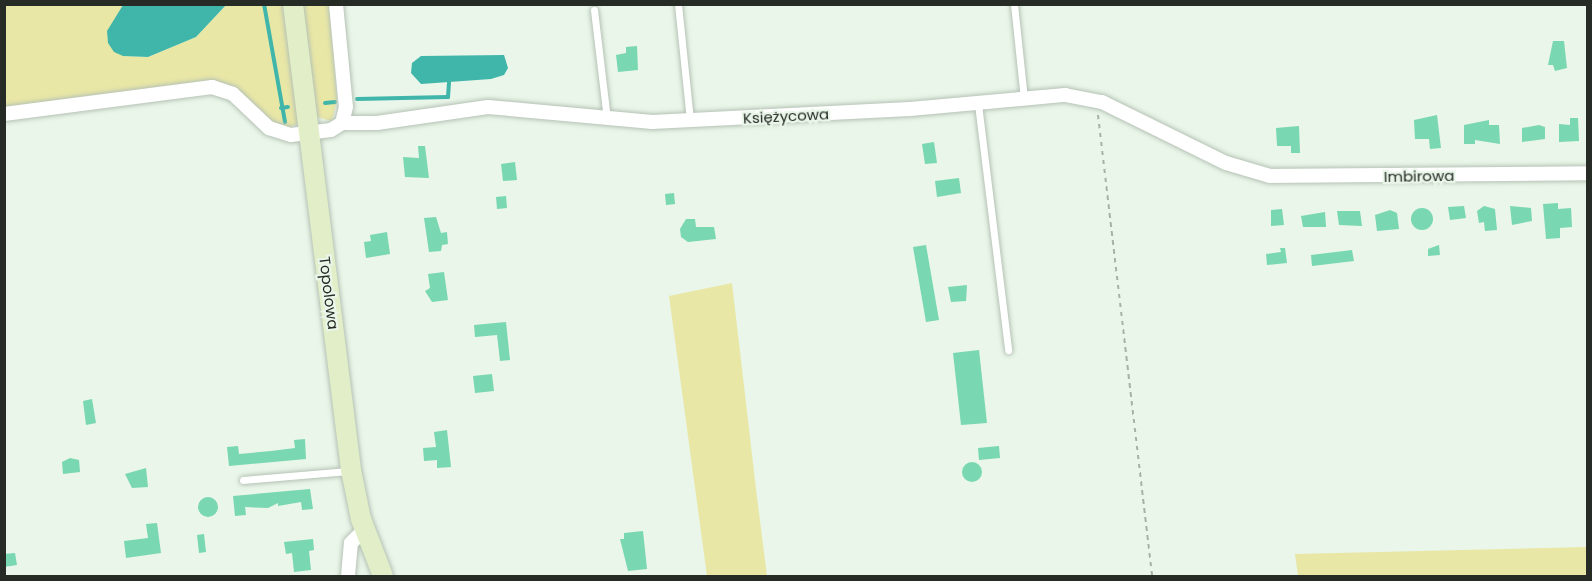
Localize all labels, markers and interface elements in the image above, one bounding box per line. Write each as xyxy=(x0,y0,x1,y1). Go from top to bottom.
street label: Księżycowa xyxy=(742,105,830,127)
street label: Imbirowa xyxy=(1384,166,1454,186)
street label: Topolowa xyxy=(316,256,342,330)

